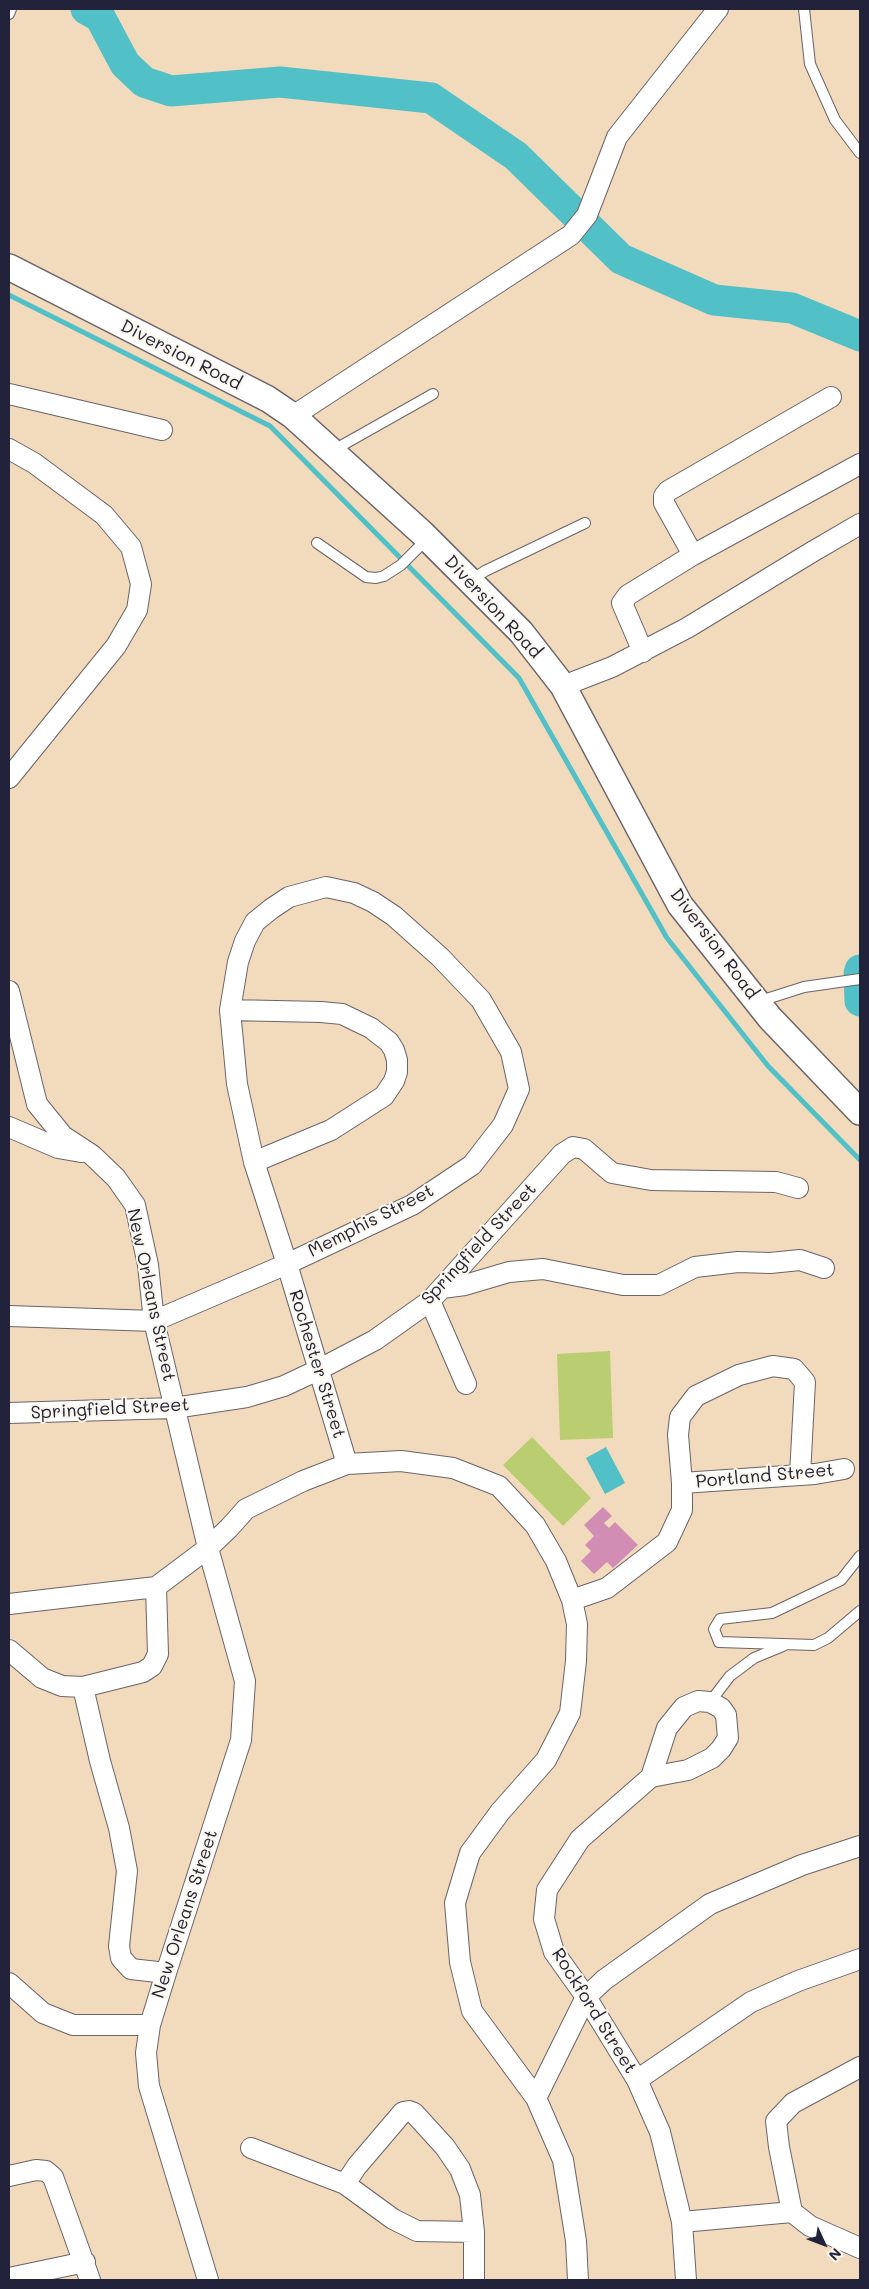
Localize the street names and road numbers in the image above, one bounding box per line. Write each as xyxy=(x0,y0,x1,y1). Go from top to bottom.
street label: Diversion Road xyxy=(117,315,245,395)
street label: Diversion Road xyxy=(440,551,546,663)
street label: Diversion Road xyxy=(665,884,763,1004)
street label: Springfield Street xyxy=(417,1179,541,1309)
street label: Memphis Street xyxy=(304,1180,438,1262)
street label: New Orleans Street xyxy=(122,1207,180,1383)
street label: Rochester Street xyxy=(284,1287,350,1441)
street label: Springfield Street xyxy=(30,1394,190,1424)
street label: Portland Street xyxy=(695,1459,835,1493)
street label: New Orleans Street xyxy=(148,1827,222,2001)
street label: Rockford Street xyxy=(547,1944,641,2078)

